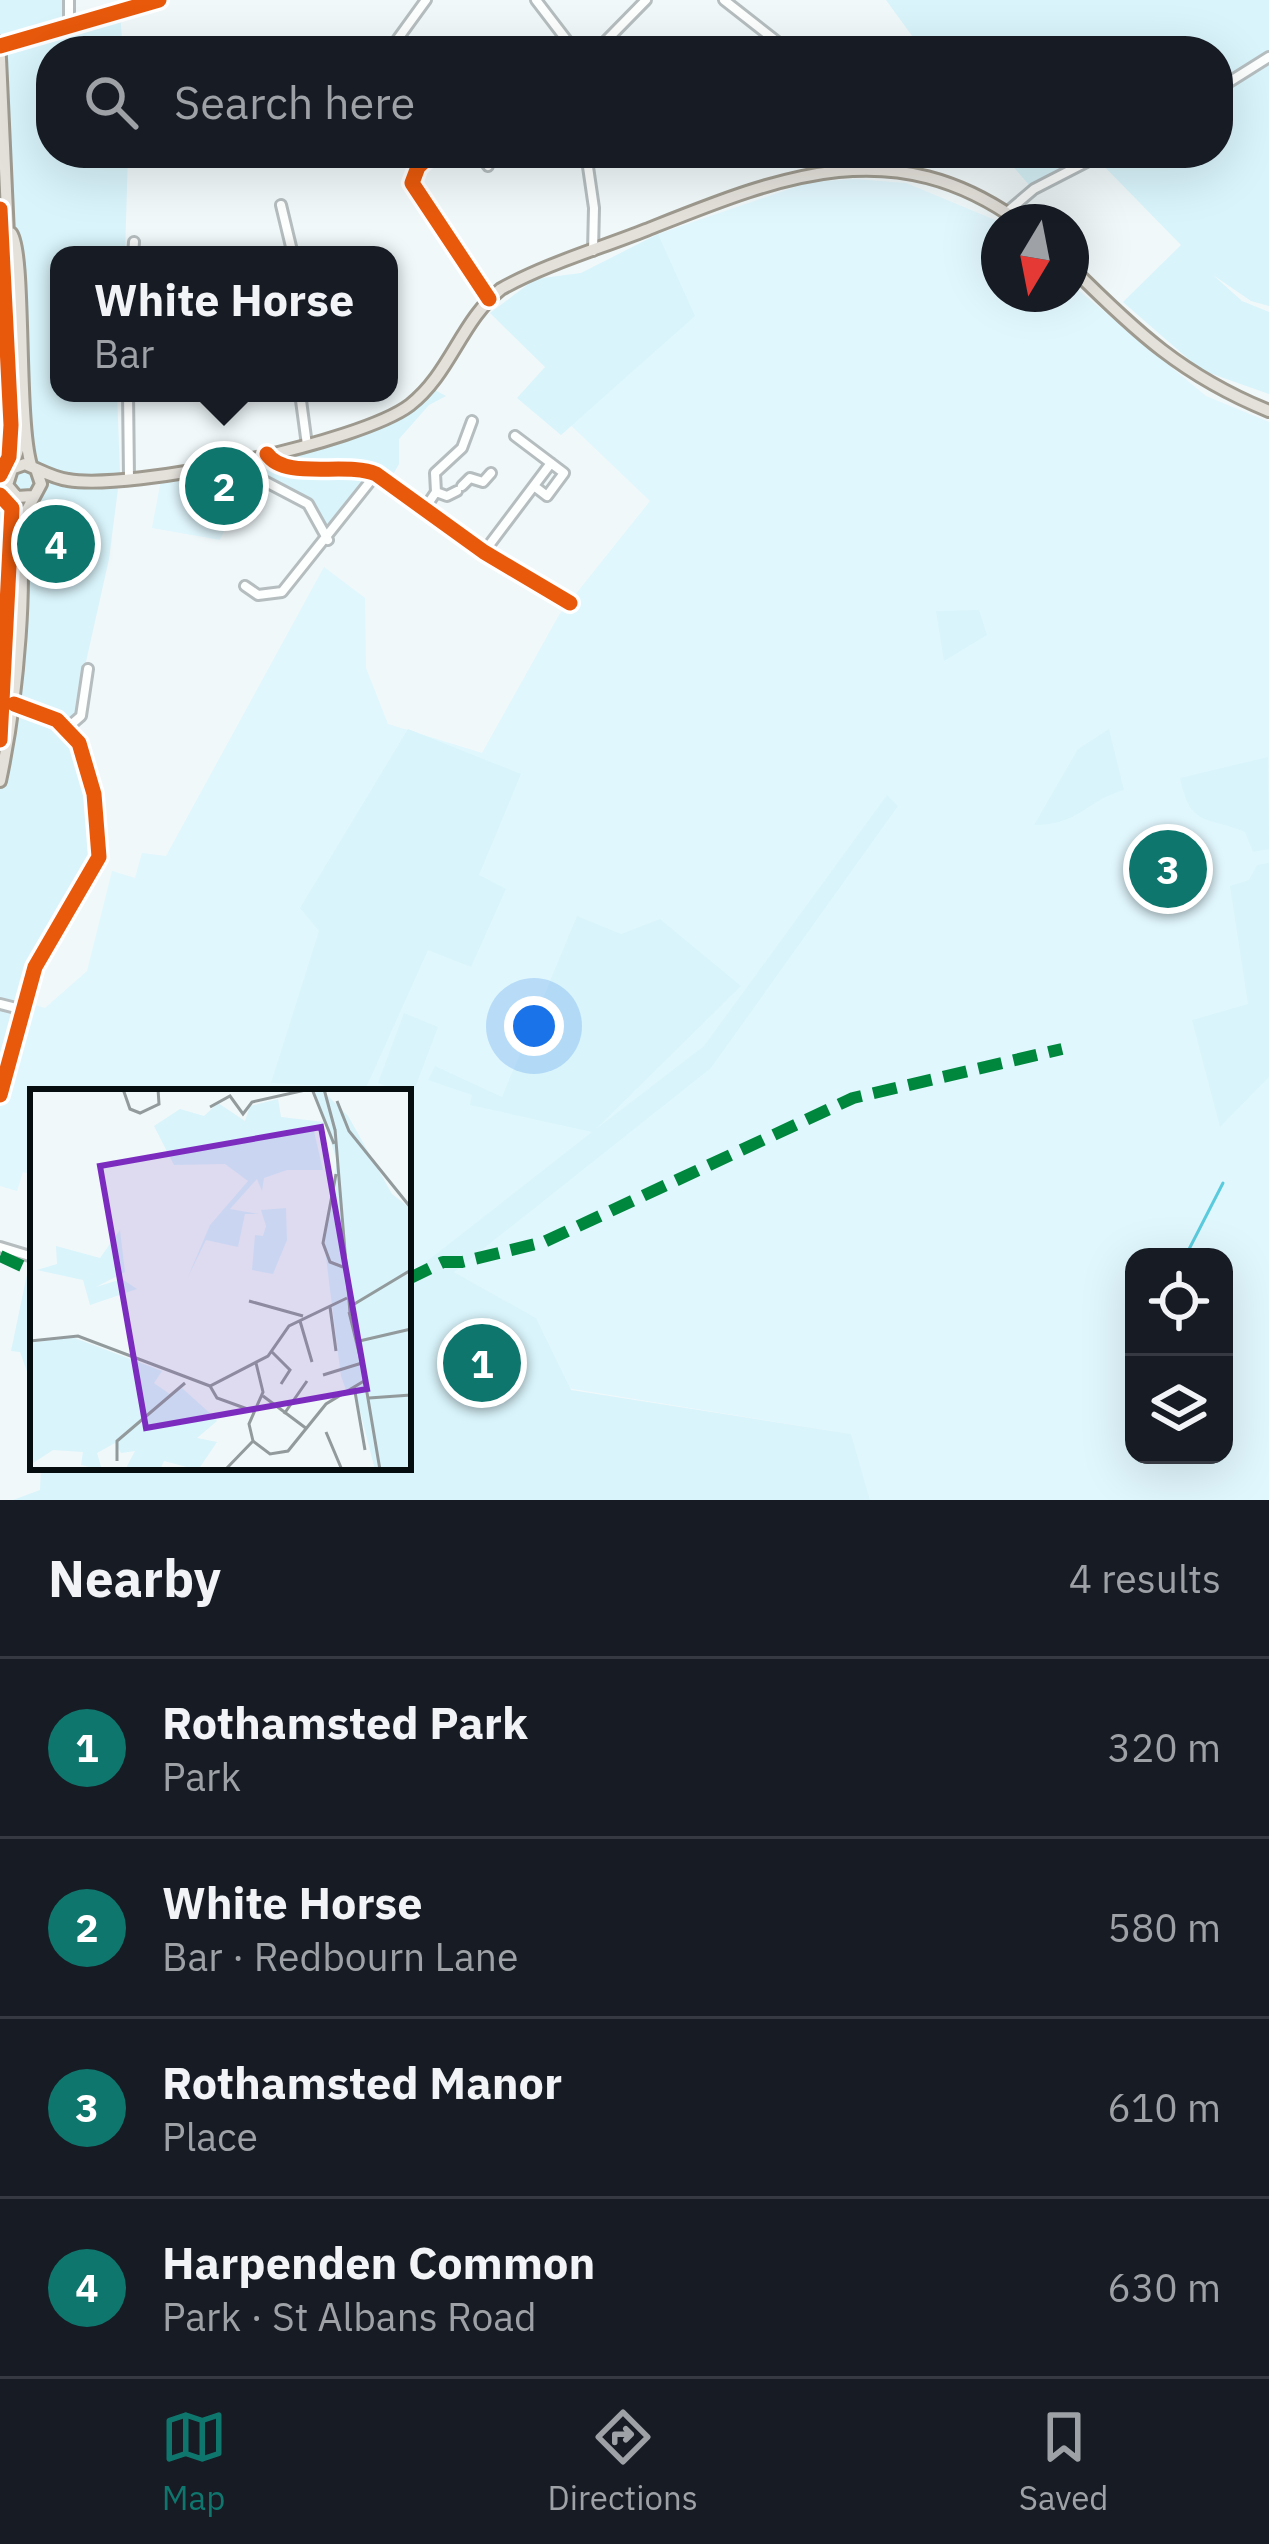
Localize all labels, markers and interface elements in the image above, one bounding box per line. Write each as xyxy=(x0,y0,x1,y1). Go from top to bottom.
search box xyxy=(36,36,1233,168)
icon: search xyxy=(78,69,144,135)
text: Search here xyxy=(174,73,415,131)
north arrow xyxy=(981,204,1089,312)
popup xyxy=(50,246,398,402)
text: White Horse xyxy=(94,270,354,328)
text: Bar xyxy=(94,328,154,379)
pin: 2 xyxy=(185,441,263,531)
pin: 4 xyxy=(17,499,95,589)
pin: 3 xyxy=(1129,824,1207,914)
your location xyxy=(504,996,564,1056)
inset map xyxy=(30,1089,411,1470)
map controls xyxy=(1125,1248,1233,1464)
button: locate xyxy=(1125,1248,1233,1356)
pin: 1 xyxy=(443,1318,521,1408)
button: layers xyxy=(1125,1356,1233,1464)
text: Nearby xyxy=(48,1545,221,1611)
text: 4 results xyxy=(1069,1553,1221,1604)
text: Rothamsted Park xyxy=(162,1693,528,1751)
text: 1 xyxy=(75,1722,99,1773)
text: 320 m xyxy=(1108,1722,1221,1773)
text: Park xyxy=(162,1751,241,1802)
text: White Horse xyxy=(162,1873,423,1931)
text: 2 xyxy=(75,1902,99,1953)
text: 580 m xyxy=(1108,1902,1221,1953)
text: Bar · Redbourn Lane xyxy=(162,1931,518,1982)
text: Rothamsted Manor xyxy=(162,2053,562,2111)
text: 3 xyxy=(75,2082,99,2133)
text: 610 m xyxy=(1108,2082,1221,2133)
text: Place xyxy=(162,2111,258,2162)
text: Harpenden Common xyxy=(162,2233,595,2291)
text: 4 xyxy=(75,2262,99,2313)
text: 630 m xyxy=(1108,2262,1221,2313)
text: Park · St Albans Road xyxy=(162,2291,537,2342)
tab: Map xyxy=(161,2404,227,2519)
tab: Directions xyxy=(548,2404,698,2519)
tab: Saved xyxy=(1019,2404,1108,2519)

